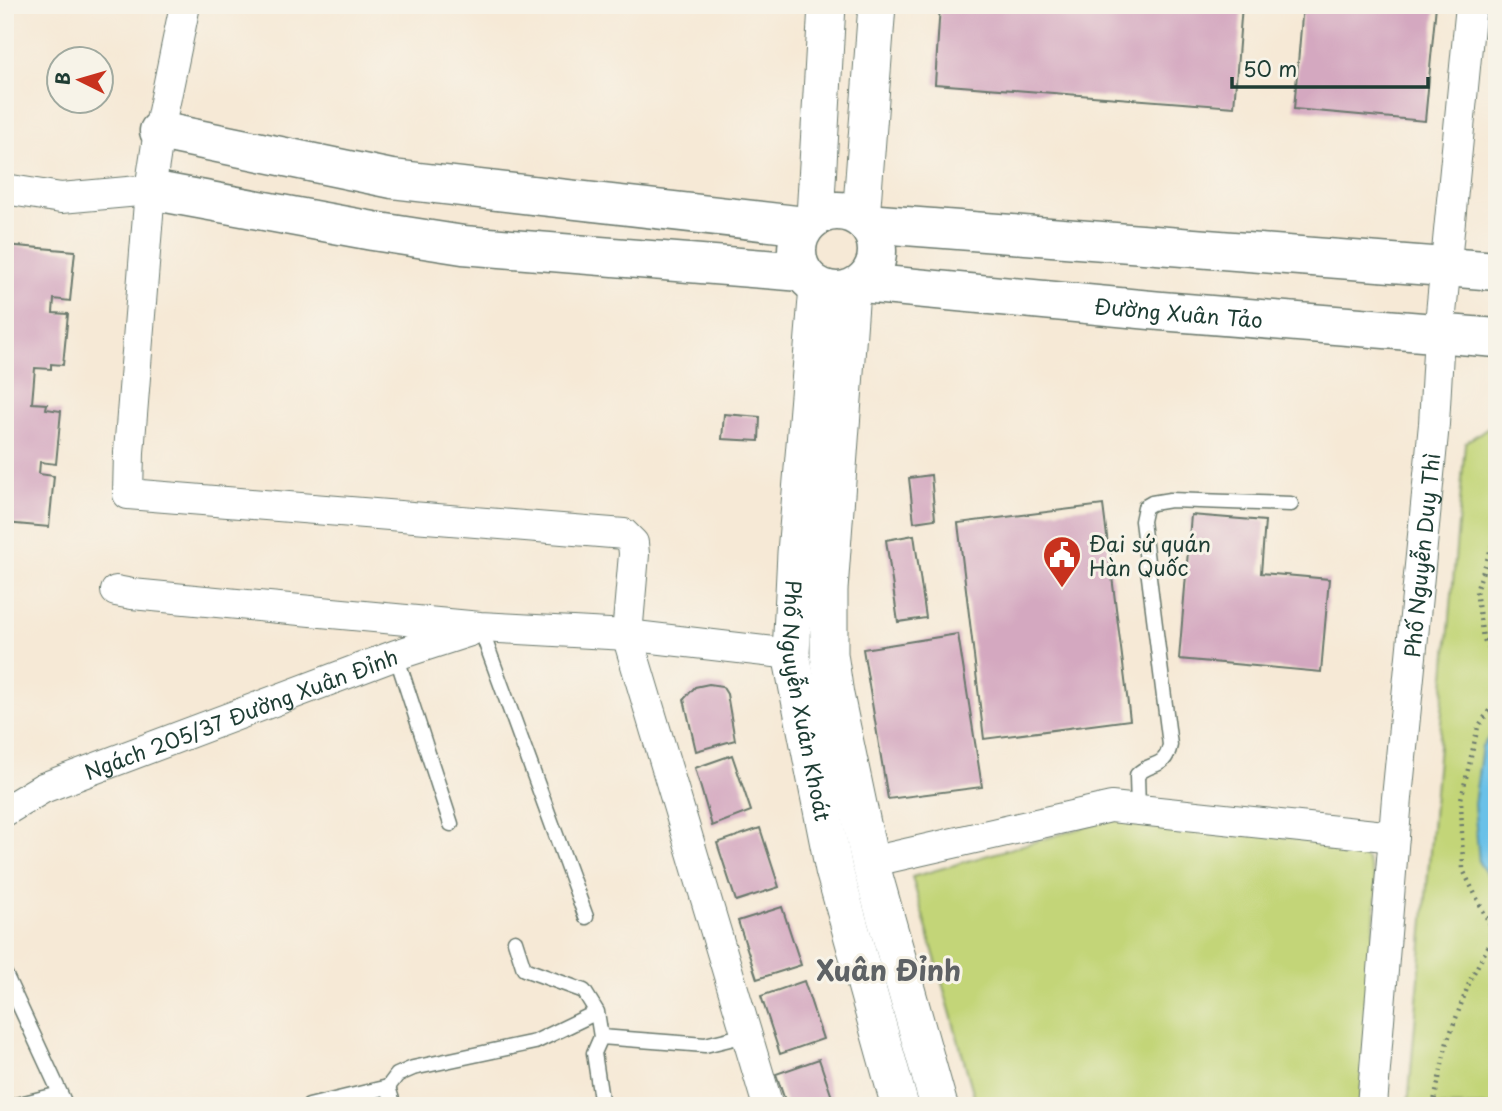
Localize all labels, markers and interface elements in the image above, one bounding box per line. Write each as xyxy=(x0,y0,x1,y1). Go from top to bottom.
north arrow xyxy=(46,46,116,116)
scale bar xyxy=(1232,46,1428,90)
text: 50 m xyxy=(1243,52,1297,84)
text: B xyxy=(48,71,77,86)
street label: Đường Xuân Tảo xyxy=(1093,289,1264,335)
street label: Phố Nguyễn Duy Thì xyxy=(1395,451,1447,659)
place label: Đại sứ quán Hàn Quốc xyxy=(1089,527,1211,583)
public building icon: Đại sứ quán Hàn Quốc xyxy=(1041,534,1083,589)
street label: Phố Nguyễn Xuân Khoát xyxy=(775,579,840,824)
street label: Ngách 205/37 Đường Xuân Đỉnh xyxy=(80,640,402,787)
district label: Xuân Đỉnh xyxy=(817,948,961,991)

